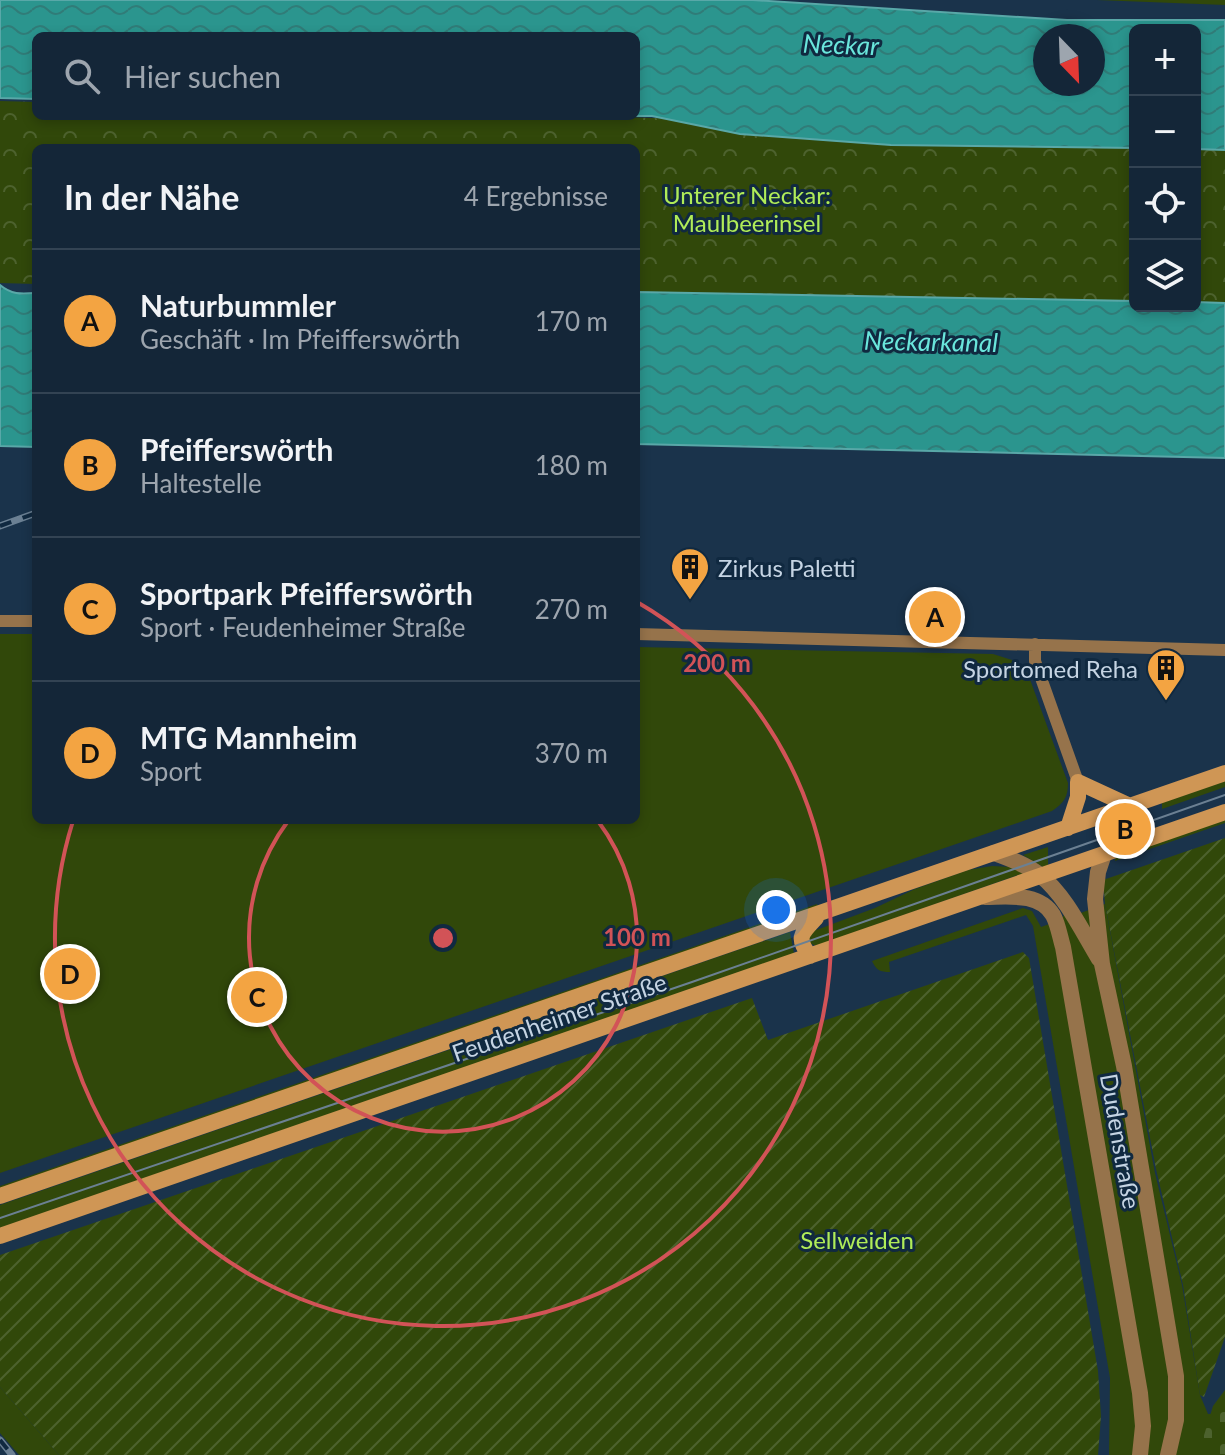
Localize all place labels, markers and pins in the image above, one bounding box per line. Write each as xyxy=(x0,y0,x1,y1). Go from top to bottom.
building icon: Zirkus Paletti xyxy=(669,546,711,601)
place label: Zirkus Paletti xyxy=(718,553,856,582)
pin: A xyxy=(909,587,961,647)
building icon: Sportomed Reha xyxy=(1145,647,1187,702)
place label: Sportomed Reha xyxy=(963,654,1138,683)
pin: B xyxy=(1099,799,1151,859)
centre of rings xyxy=(429,924,457,952)
pin: D xyxy=(44,944,96,1004)
pin: C xyxy=(231,967,283,1027)

